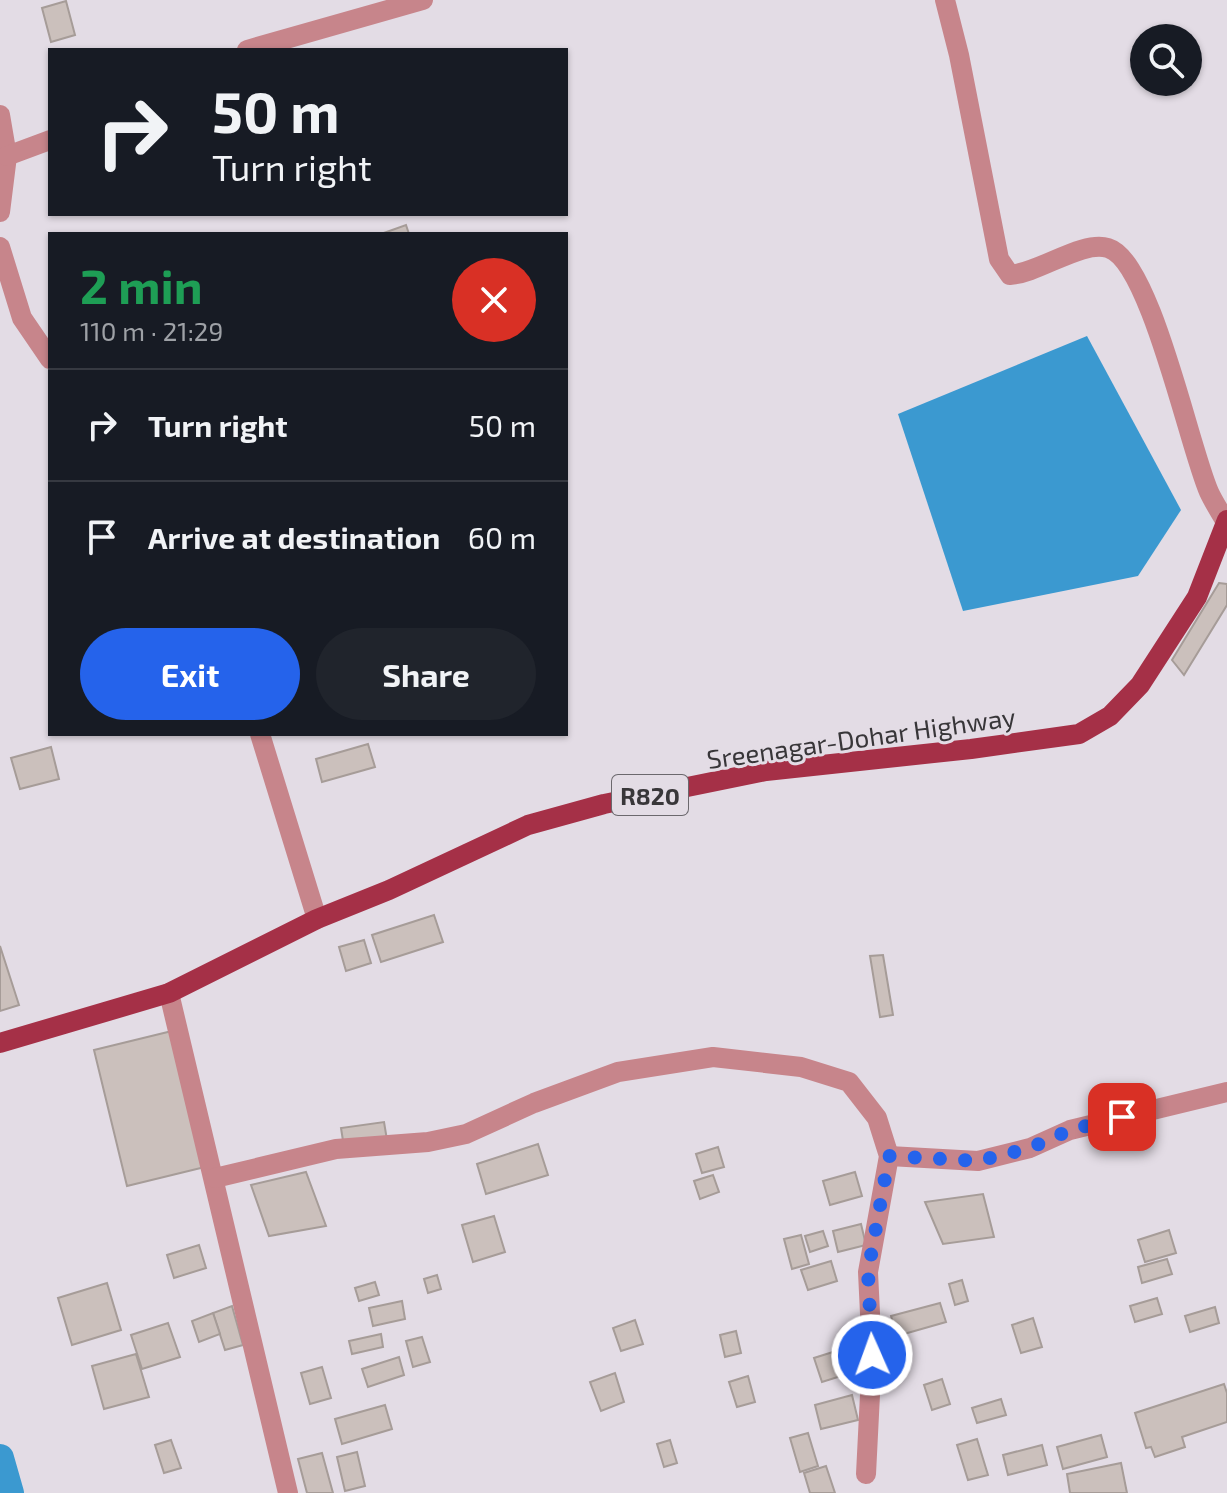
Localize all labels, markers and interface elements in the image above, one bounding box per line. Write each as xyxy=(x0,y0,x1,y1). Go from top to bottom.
map controls xyxy=(1130,24,1202,96)
button: search xyxy=(1130,24,1202,96)
text: 50 m xyxy=(212,77,340,144)
icon: right xyxy=(80,80,184,184)
text: Turn right xyxy=(212,145,372,188)
text: 2 min xyxy=(80,256,203,314)
button: close xyxy=(452,258,536,342)
text: 110 m · 21:29 xyxy=(80,315,223,346)
icon: right xyxy=(80,403,124,447)
text: Turn right xyxy=(148,407,288,443)
text: 50 m xyxy=(469,407,536,443)
icon: arrive xyxy=(80,515,124,559)
text: Arrive at destination xyxy=(148,519,440,555)
text: 60 m xyxy=(468,519,536,555)
button: Exit xyxy=(80,628,300,720)
button: Share xyxy=(316,628,536,720)
street label: Sreenagar-Dohar Highway xyxy=(705,700,1018,774)
road number: R820 xyxy=(612,775,688,815)
pin xyxy=(1088,1083,1156,1151)
icon: arrive xyxy=(1100,1095,1144,1139)
position arrow xyxy=(830,1313,914,1397)

